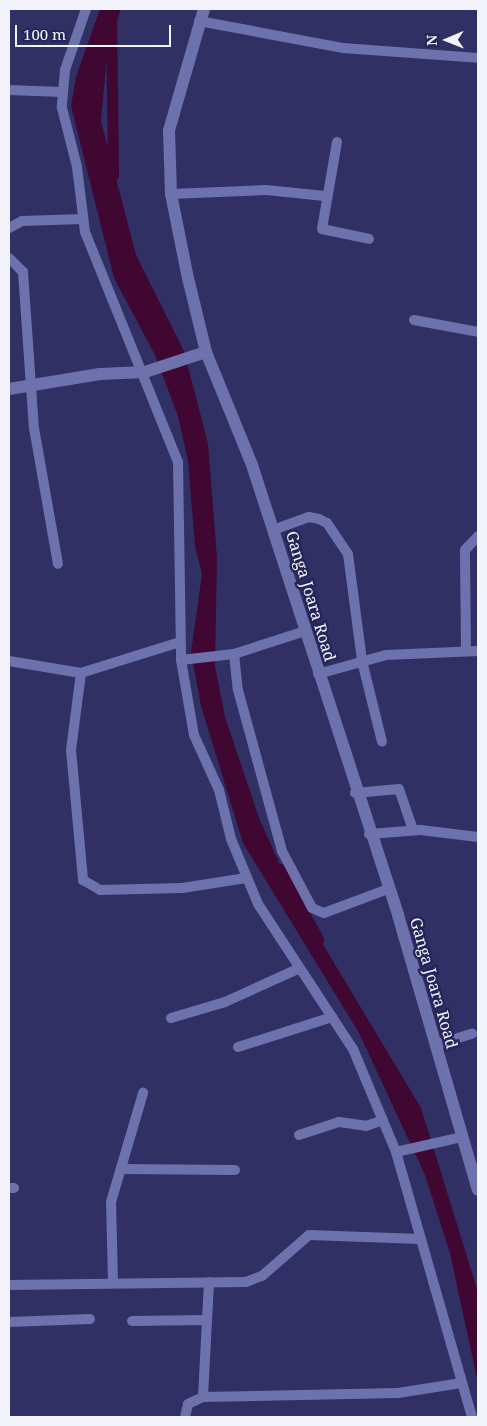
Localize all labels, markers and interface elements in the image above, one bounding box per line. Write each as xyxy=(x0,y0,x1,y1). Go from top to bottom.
scale bar xyxy=(18,15,174,47)
north arrow xyxy=(422,15,472,65)
text: 100 m xyxy=(23,24,66,44)
text: N xyxy=(422,35,441,46)
street label: Ganga Joara Road xyxy=(282,528,340,664)
street label: Ganga Joara Road xyxy=(406,915,462,1051)

